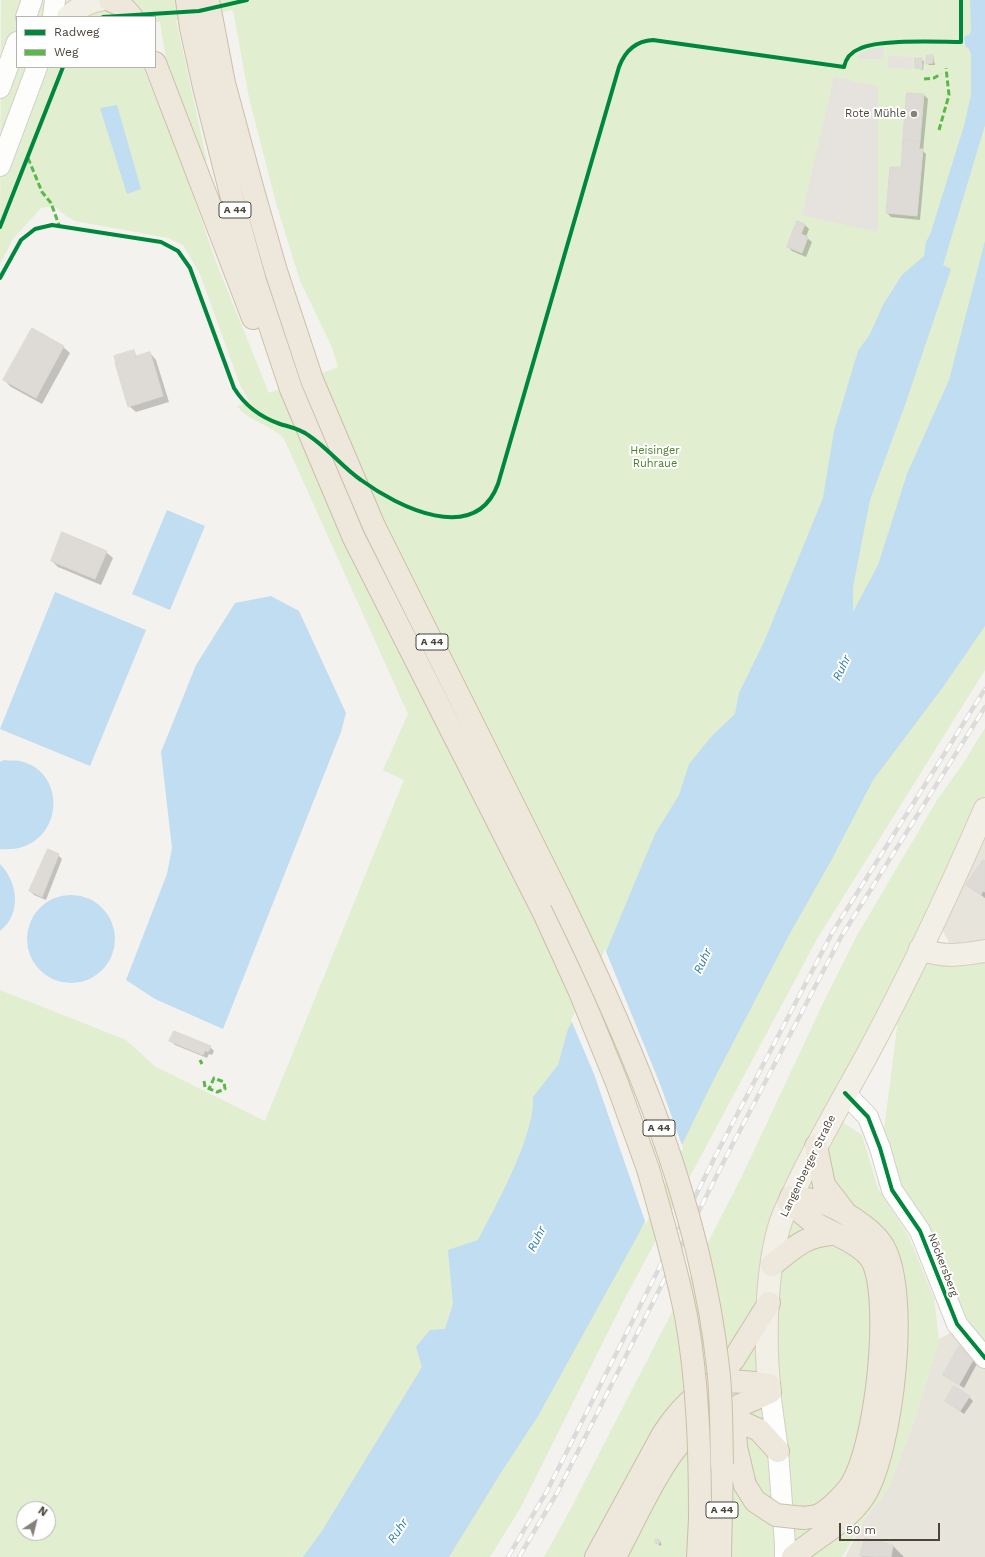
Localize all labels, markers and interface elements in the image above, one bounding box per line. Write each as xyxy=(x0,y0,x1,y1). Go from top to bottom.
legend xyxy=(16,16,156,68)
text: Radweg xyxy=(54,25,99,39)
text: Weg xyxy=(54,45,78,59)
place label: Rote Mühle xyxy=(845,107,906,121)
marker: Rote Mühle xyxy=(909,109,919,119)
road number: A 44 xyxy=(219,202,251,218)
park label: Heisinger Ruhraue xyxy=(630,444,680,470)
road number: A 44 xyxy=(416,634,448,650)
water label: Ruhr xyxy=(830,653,854,683)
water label: Ruhr xyxy=(691,946,715,976)
street label: Langenberger Straße xyxy=(778,1113,838,1219)
road number: A 44 xyxy=(643,1120,675,1136)
water label: Ruhr xyxy=(525,1224,549,1254)
street label: Nöckersberg xyxy=(925,1232,961,1298)
north arrow xyxy=(16,1501,56,1541)
road number: A 44 xyxy=(706,1502,738,1518)
text: N xyxy=(36,1504,50,1519)
scale bar xyxy=(841,1515,942,1541)
water label: Ruhr xyxy=(385,1516,411,1546)
text: 50 m xyxy=(846,1523,876,1537)

